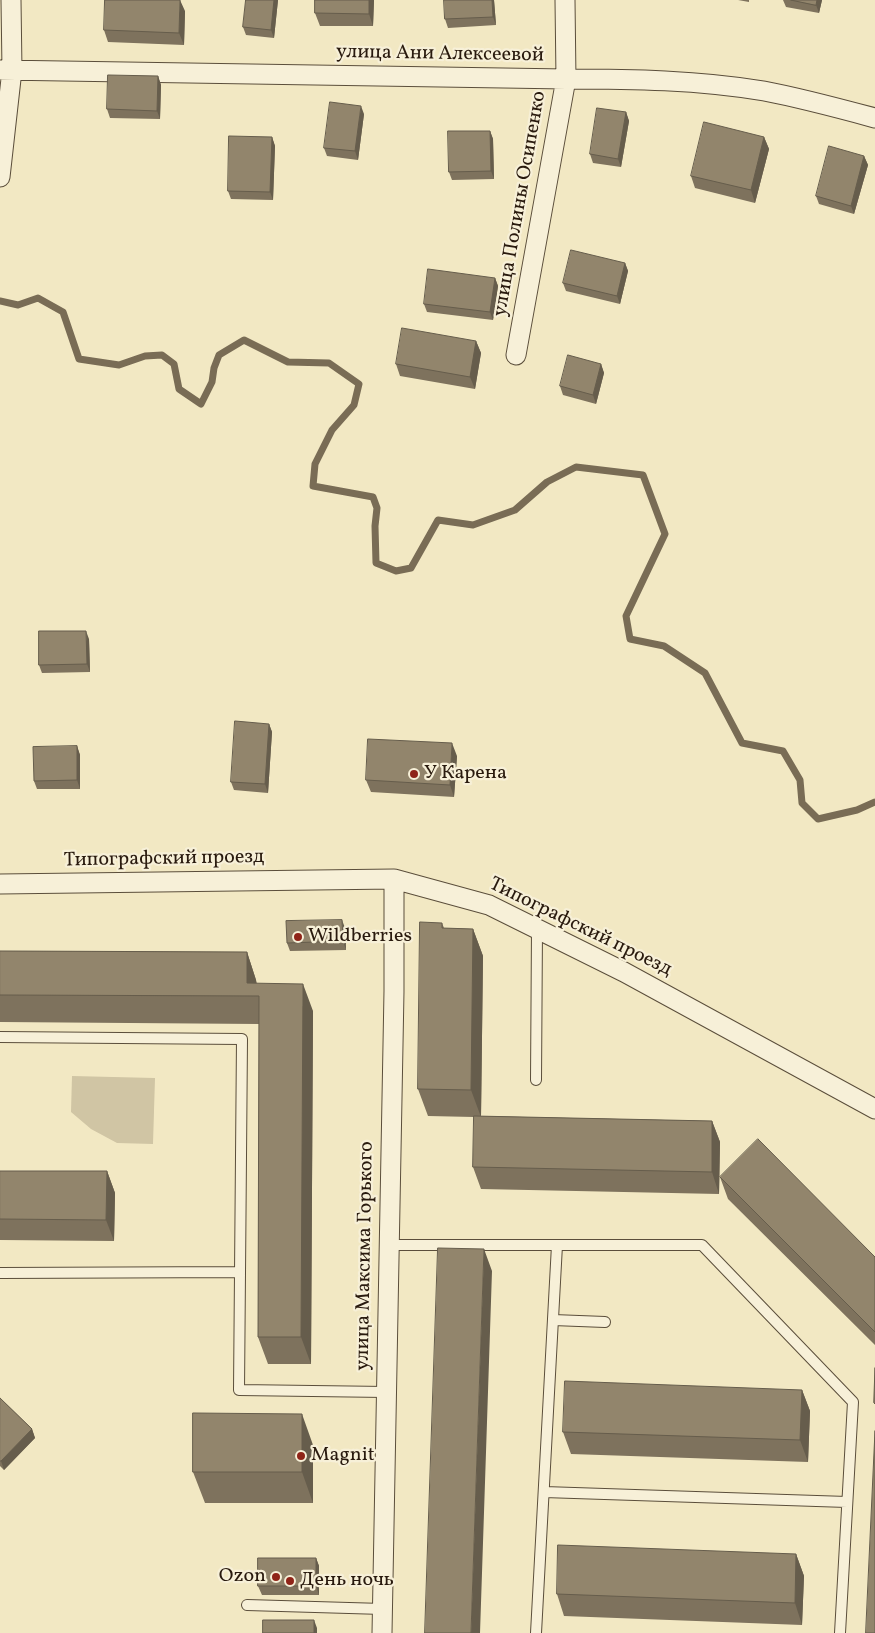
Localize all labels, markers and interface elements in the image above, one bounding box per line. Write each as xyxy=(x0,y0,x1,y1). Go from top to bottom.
street label: улица Ани Алексеевой xyxy=(336,41,544,69)
street label: улица Полины Осипенко xyxy=(489,89,553,319)
place label: У Карена xyxy=(424,762,507,786)
marker: У Карена xyxy=(408,768,420,780)
street label: Типографский проезд xyxy=(63,846,265,874)
street label: Типографский проезд xyxy=(485,873,675,983)
place label: Wildberries xyxy=(308,925,412,949)
marker: Wildberries xyxy=(292,931,304,943)
street label: улица Максима Горького xyxy=(352,1141,380,1371)
place label: Magnit xyxy=(311,1444,375,1468)
marker: Magnit xyxy=(295,1450,307,1462)
place label: Ozon xyxy=(219,1565,266,1589)
place label: День ночь xyxy=(300,1569,394,1593)
marker: Ozon xyxy=(270,1571,282,1583)
marker: День ночь xyxy=(284,1575,296,1587)

